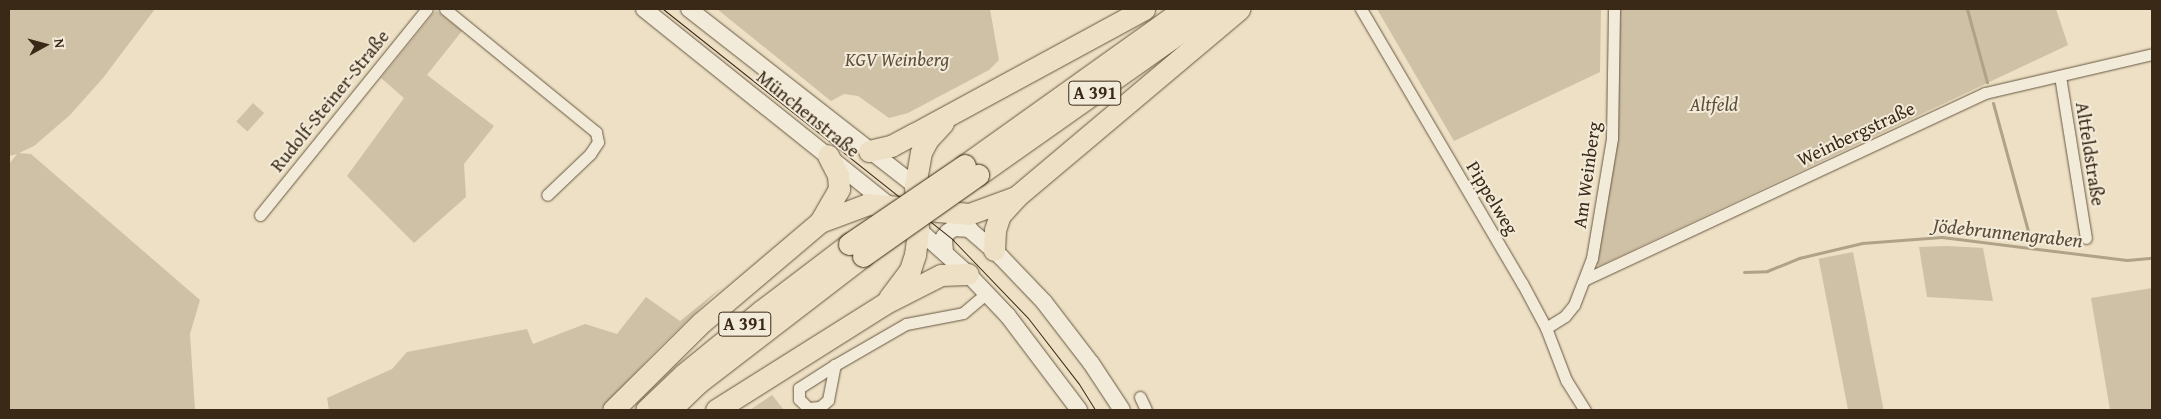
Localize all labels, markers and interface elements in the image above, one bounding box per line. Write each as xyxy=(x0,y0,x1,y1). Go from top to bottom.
north arrow xyxy=(20,20,70,70)
street label: Rudolf-Steiner-Straße xyxy=(266,25,394,177)
text: N xyxy=(49,37,70,49)
park label: KGV Weinberg xyxy=(845,49,949,71)
street label: Münchenstraße xyxy=(752,66,864,162)
road number: A 391 xyxy=(1068,78,1122,109)
park label: Altfeld xyxy=(1690,94,1738,116)
street label: Weinbergstraße xyxy=(1793,97,1919,171)
street label: Altfeldstraße xyxy=(2071,100,2109,208)
street label: Am Weinberg xyxy=(1568,120,1606,230)
street label: Pippelweg xyxy=(1461,157,1523,239)
water label: Jödebrunnengraben xyxy=(1932,212,2084,252)
road number: A 391 xyxy=(718,308,772,339)

